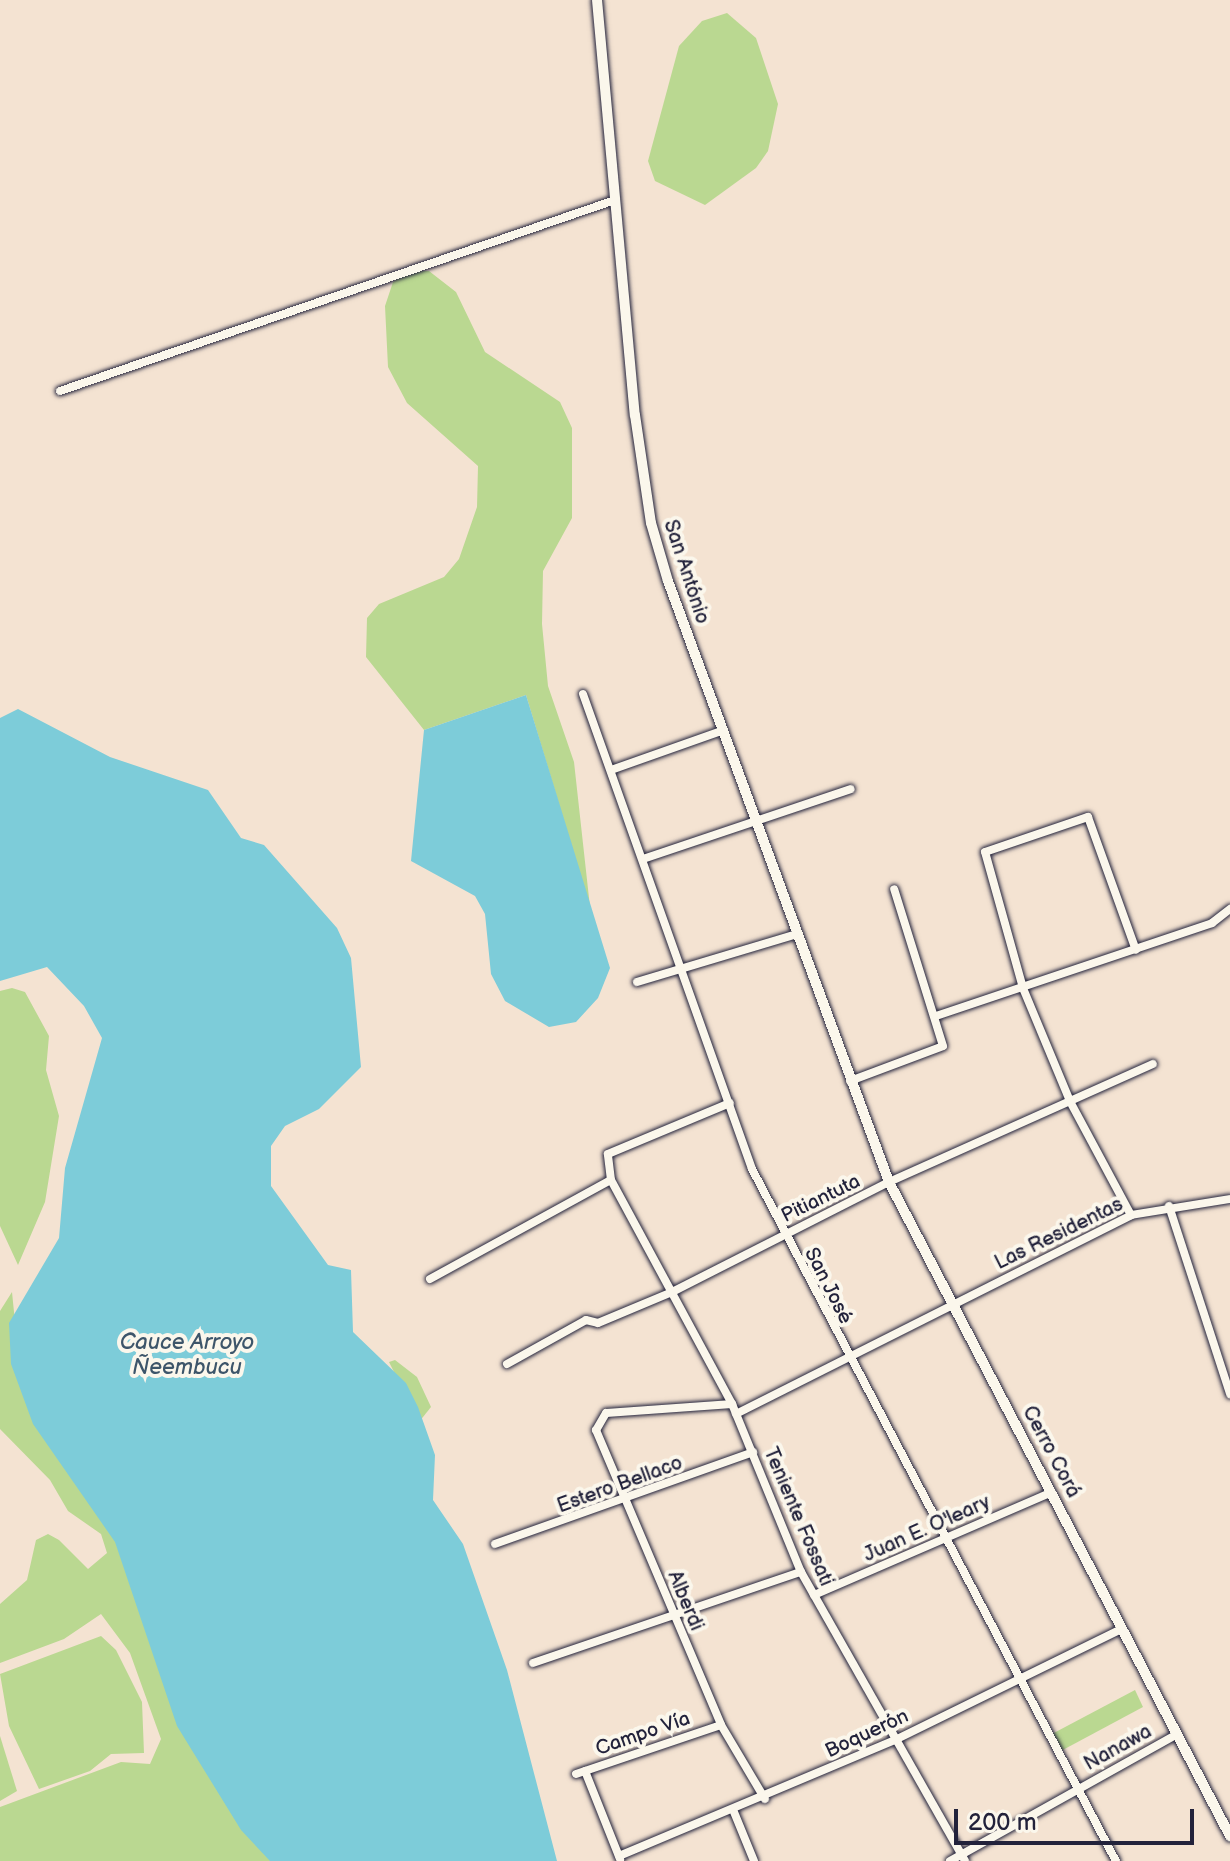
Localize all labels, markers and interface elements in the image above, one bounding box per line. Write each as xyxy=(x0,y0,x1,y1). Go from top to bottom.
street label: San António xyxy=(658,517,714,627)
street label: Pitiantuta xyxy=(778,1170,864,1228)
street label: Las Residentas xyxy=(991,1193,1127,1275)
street label: San José xyxy=(798,1243,858,1329)
water label: Cauce Arroyo Ñeembucu xyxy=(120,1329,254,1380)
street label: Cerro Corá xyxy=(1017,1402,1085,1502)
street label: Teniente Fossati xyxy=(758,1444,838,1590)
street label: Estero Bellaco xyxy=(554,1451,686,1519)
street label: Juan E. O'leary xyxy=(860,1490,994,1568)
street label: Alberdi xyxy=(662,1567,708,1635)
street label: Boquerón xyxy=(821,1704,913,1764)
street label: Campo Vía xyxy=(592,1707,694,1761)
street label: Nanawa xyxy=(1080,1720,1156,1776)
scale bar xyxy=(958,1793,1198,1843)
text: 200 m xyxy=(968,1808,1037,1837)

